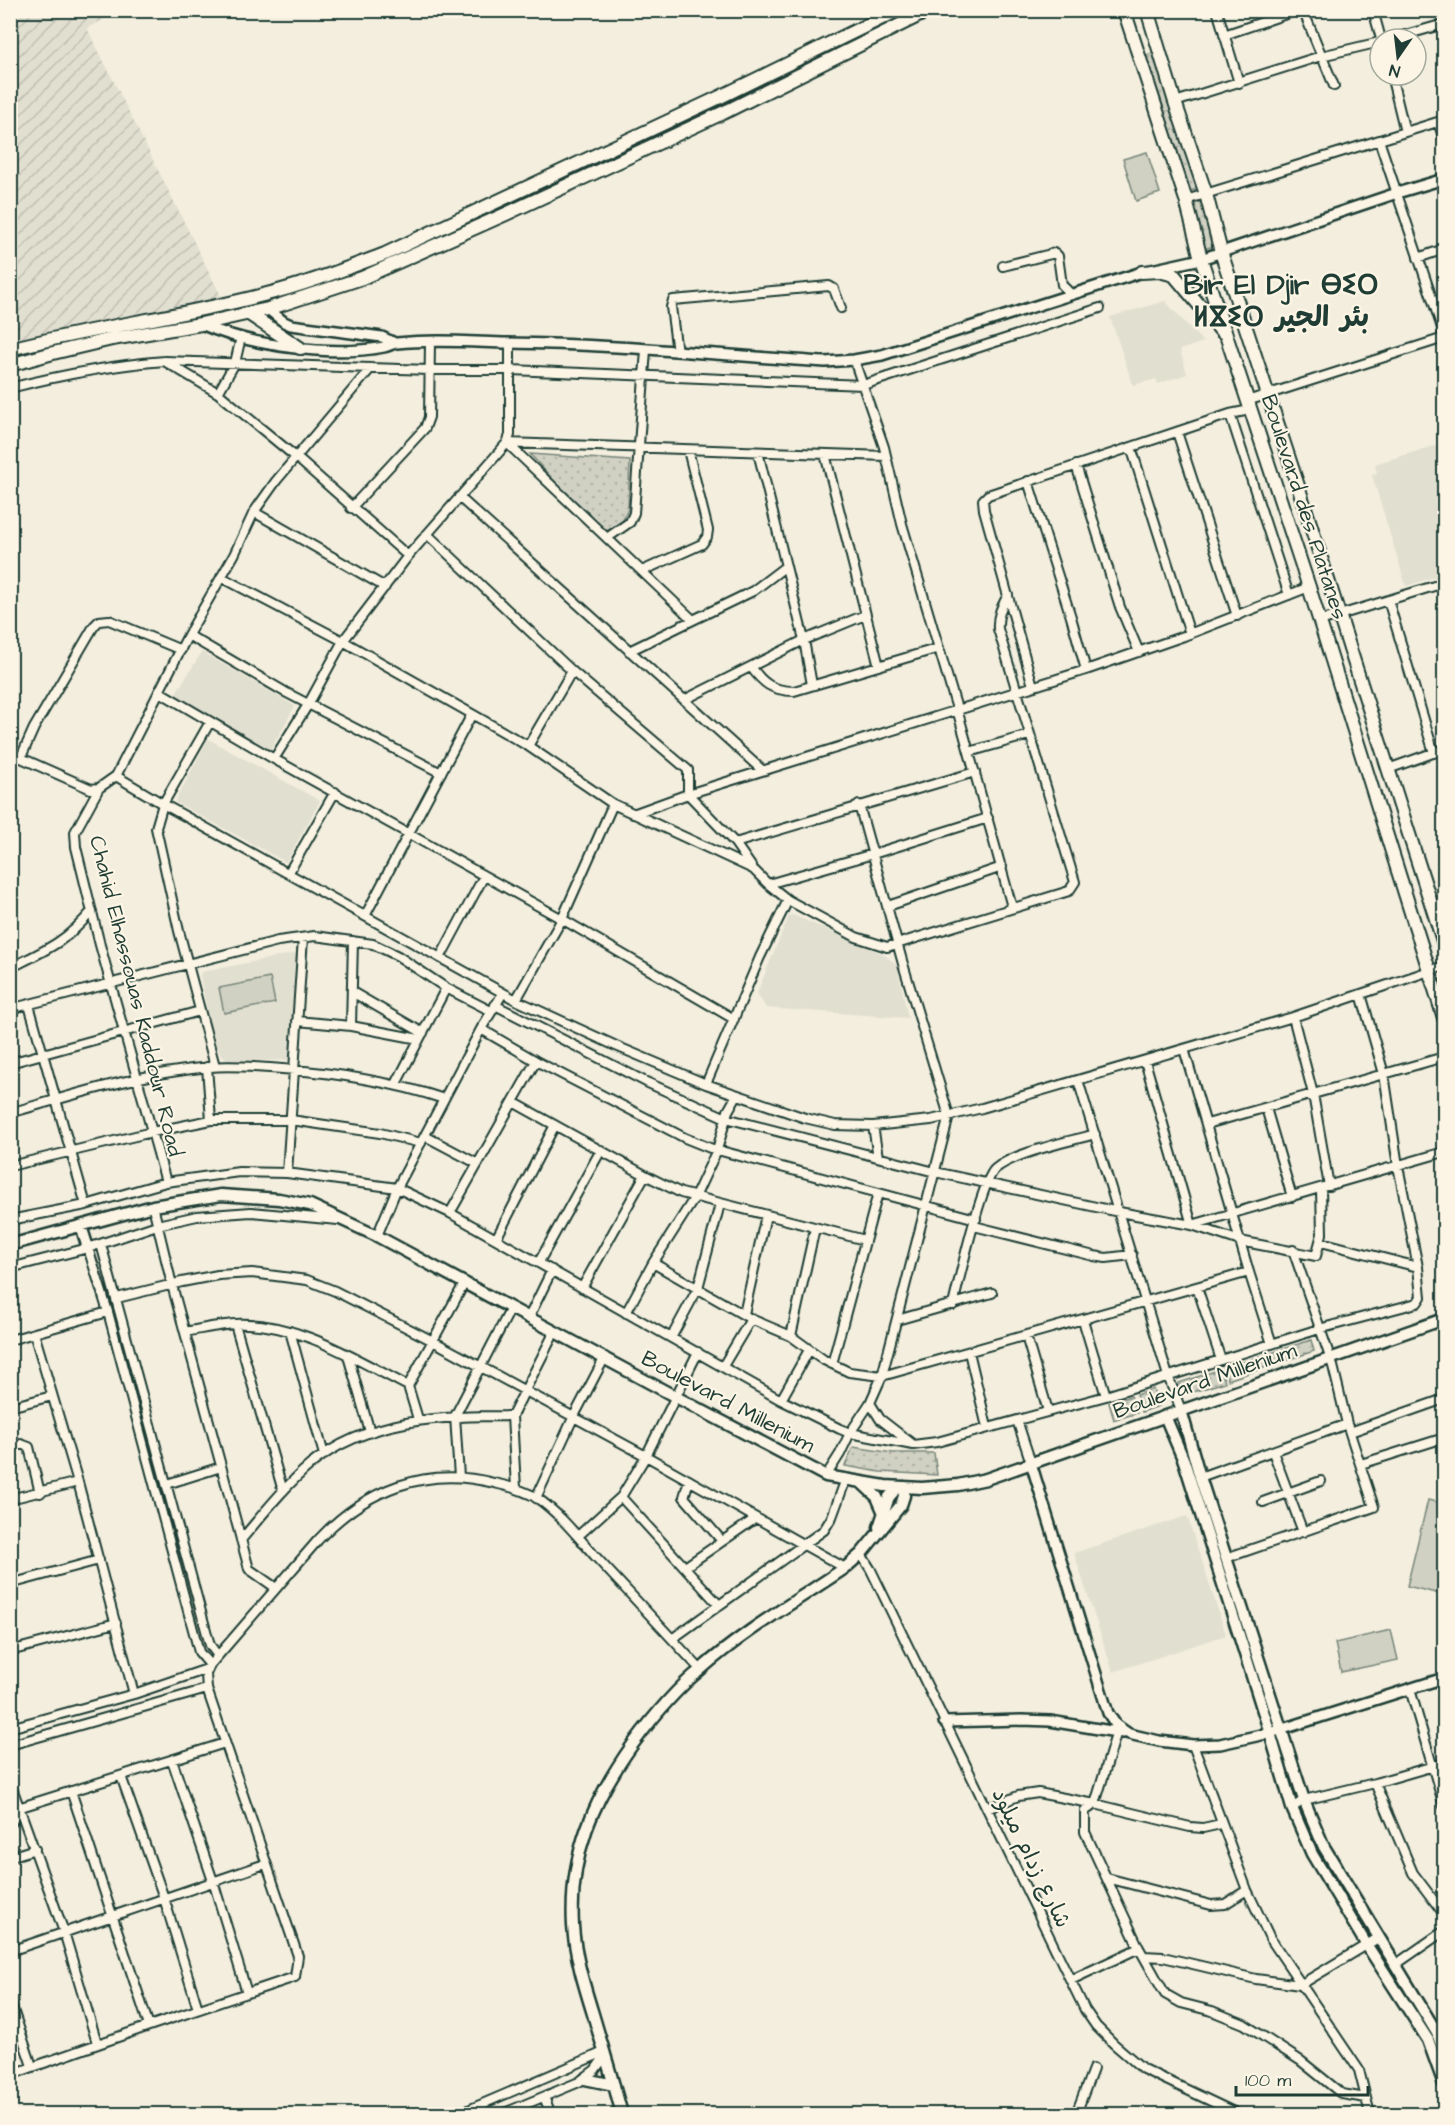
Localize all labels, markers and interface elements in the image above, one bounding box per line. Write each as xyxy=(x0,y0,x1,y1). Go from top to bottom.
north arrow xyxy=(1368,27,1428,87)
text: N xyxy=(1387,59,1402,82)
district label: Bir El Djir ⴱⵉⵔ ⵍⴵⵉⵔ بئر الجير xyxy=(1183,266,1379,337)
street label: Boulevard des Platanes xyxy=(1253,390,1355,624)
street label: Chahid Elhassouas Kaddour Road xyxy=(81,832,191,1160)
street label: Boulevard Millenium xyxy=(1109,1335,1301,1427)
street label: Boulevard Millenium xyxy=(636,1343,820,1461)
street label: شارع زدام ميلود xyxy=(983,1783,1078,1934)
scale bar xyxy=(1236,2059,1368,2097)
text: 100 m xyxy=(1245,2068,1291,2093)

